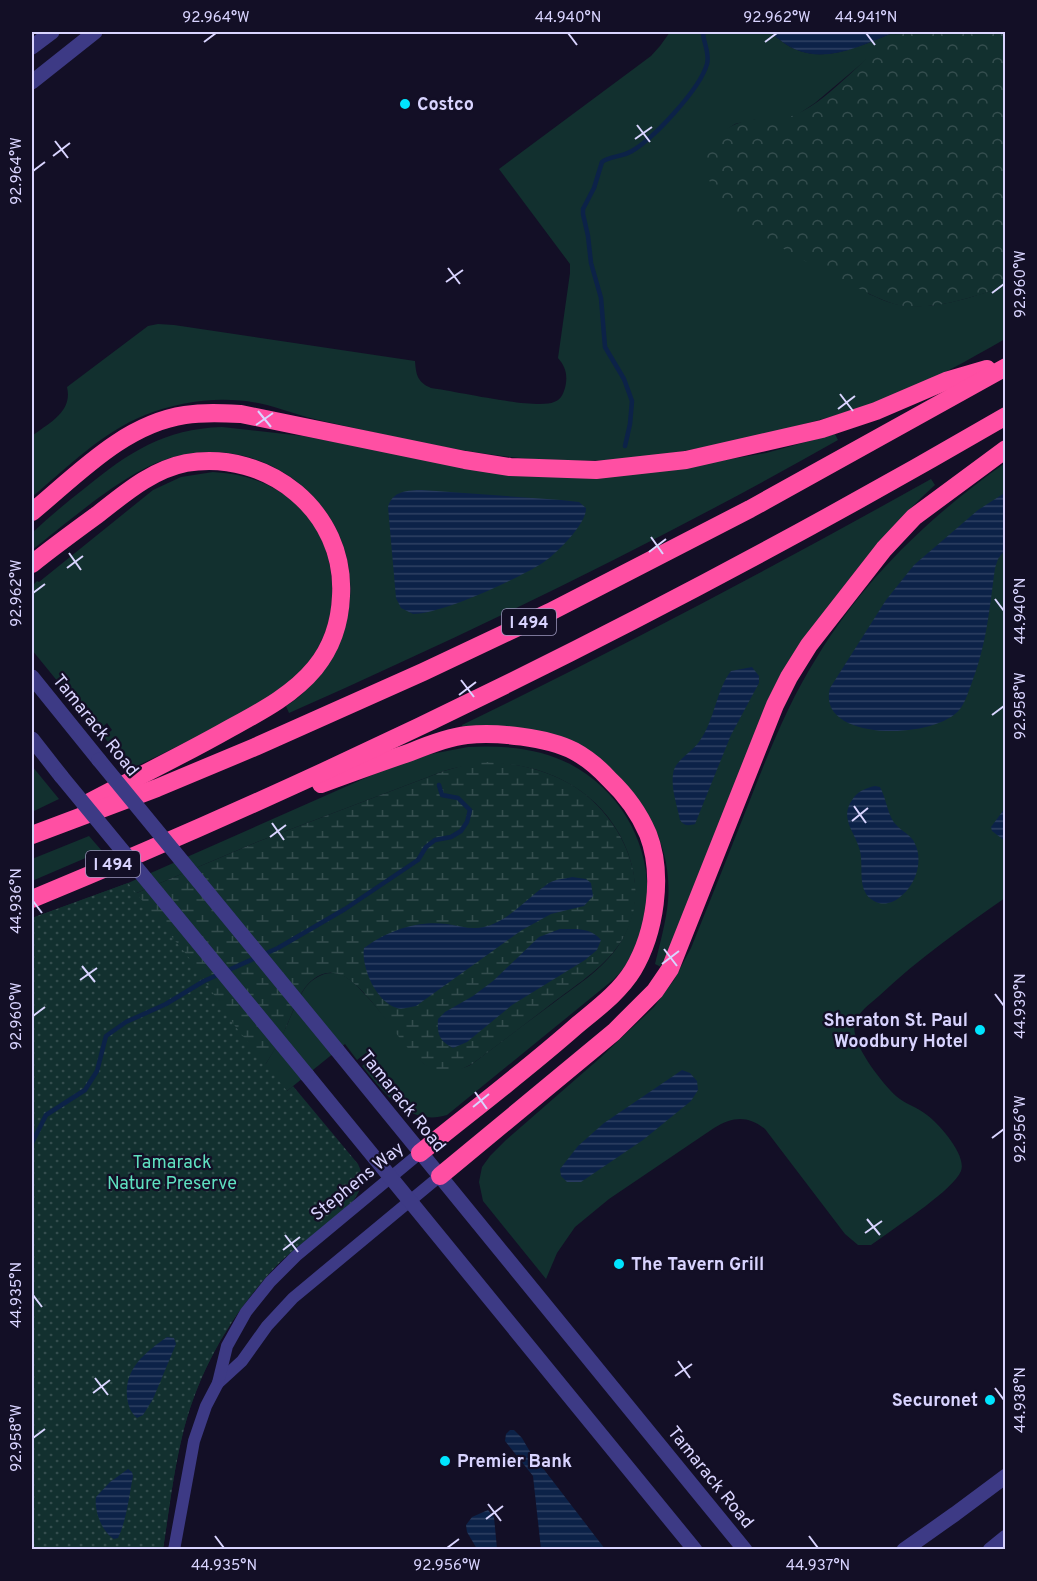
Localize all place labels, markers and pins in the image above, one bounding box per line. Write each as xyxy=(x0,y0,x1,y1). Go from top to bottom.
place label: Costco xyxy=(417,94,474,117)
marker: Costco xyxy=(398,97,412,111)
place label: Sheraton St. Paul Woodbury Hotel xyxy=(823,1010,968,1054)
marker: Sheraton St. Paul Woodbury Hotel xyxy=(973,1023,987,1037)
place label: The Tavern Grill xyxy=(631,1254,764,1277)
marker: The Tavern Grill xyxy=(612,1257,626,1271)
place label: Securonet xyxy=(892,1390,978,1413)
marker: Securonet xyxy=(983,1393,997,1407)
place label: Premier Bank xyxy=(457,1451,572,1474)
marker: Premier Bank xyxy=(438,1454,452,1468)

